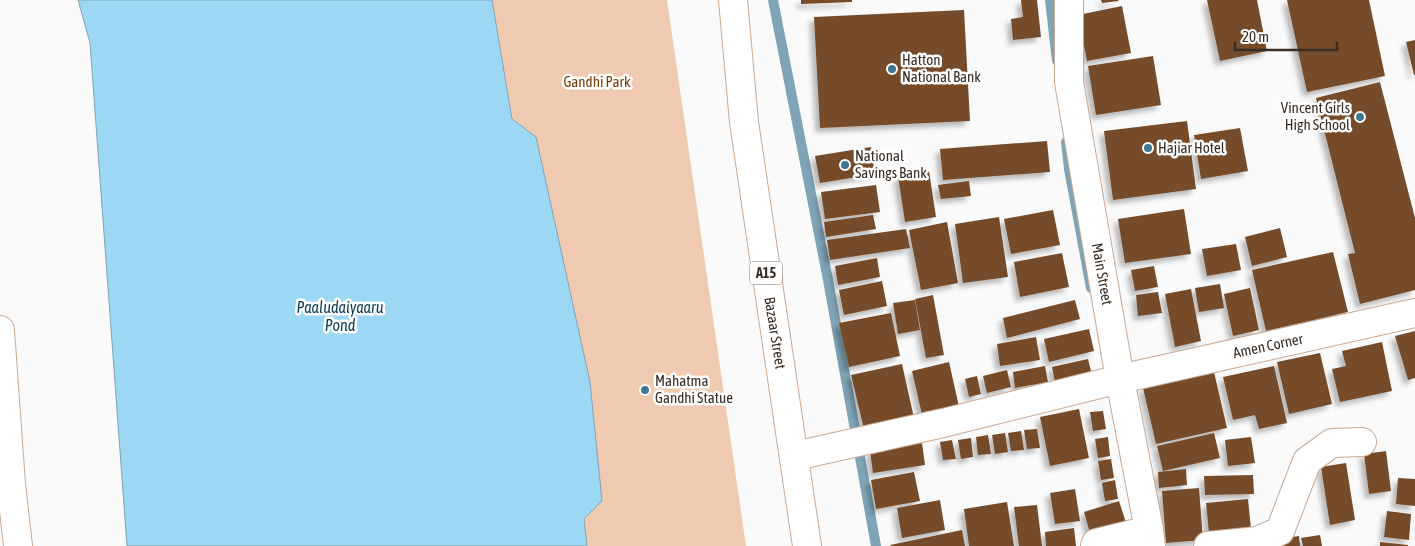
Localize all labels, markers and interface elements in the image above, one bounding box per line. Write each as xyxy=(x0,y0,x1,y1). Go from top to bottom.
scale bar xyxy=(1235,20,1338,52)
text: 20 m xyxy=(1242,28,1269,45)
place label: Hatton National Bank xyxy=(902,51,981,85)
marker: Hatton National Bank xyxy=(886,63,898,75)
park label: Gandhi Park xyxy=(563,73,631,90)
place label: Vincent Girls High School xyxy=(1281,99,1350,133)
marker: Vincent Girls High School xyxy=(1354,111,1366,123)
place label: Hajiar Hotel xyxy=(1158,139,1225,156)
marker: Hajiar Hotel xyxy=(1142,142,1154,154)
place label: National Savings Bank xyxy=(855,147,927,181)
marker: National Savings Bank xyxy=(839,159,851,171)
street label: Main Street xyxy=(1089,242,1116,306)
road number: A15 xyxy=(750,262,782,284)
street label: Bazaar Street xyxy=(761,296,790,370)
water label: Paaludaiyaaru Pond xyxy=(297,298,384,334)
street label: Amen Corner xyxy=(1231,330,1305,361)
place label: Mahatma Gandhi Statue xyxy=(655,372,733,406)
marker: Mahatma Gandhi Statue xyxy=(639,384,651,396)

